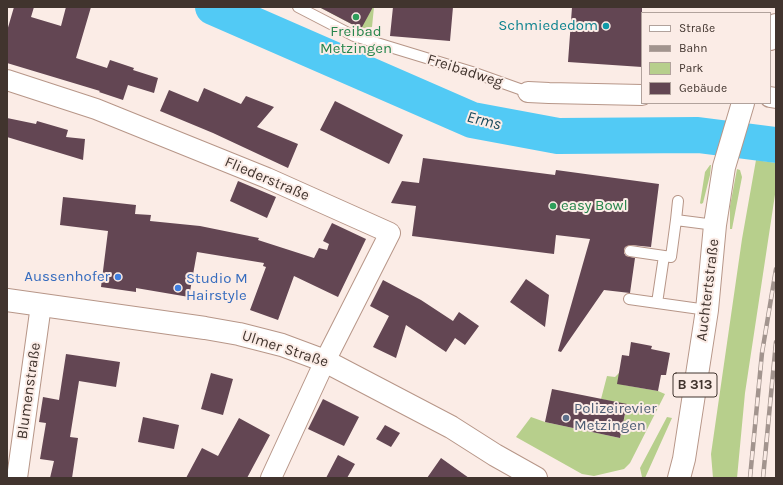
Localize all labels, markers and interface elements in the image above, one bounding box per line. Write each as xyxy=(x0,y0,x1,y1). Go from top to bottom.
marker: Freibad Metzingen xyxy=(351,12,361,22)
legend xyxy=(641,12,771,104)
place label: Schmiededom xyxy=(498,17,598,35)
marker: Schmiededom xyxy=(601,21,611,31)
text: Straße xyxy=(679,21,715,35)
place label: Freibad Metzingen xyxy=(320,23,392,58)
text: Bahn xyxy=(679,41,708,55)
street label: Freibadweg xyxy=(425,50,505,92)
text: Park xyxy=(679,61,703,75)
text: Gebäude xyxy=(679,81,727,95)
water label: Erms xyxy=(465,107,503,135)
street label: Fliederstraße xyxy=(222,153,312,205)
place label: easy Bowl xyxy=(561,197,628,215)
marker: easy Bowl xyxy=(548,201,558,211)
street label: Auchtertstraße xyxy=(693,238,723,342)
place label: Aussenhofer xyxy=(24,268,110,286)
place label: Studio M Hairstyle xyxy=(186,270,248,305)
marker: Aussenhofer xyxy=(113,272,123,282)
marker: Studio M Hairstyle xyxy=(173,283,183,293)
street label: Ulmer Straße xyxy=(239,327,331,371)
street label: Blumenstraße xyxy=(13,341,45,441)
road number: B 313 xyxy=(673,373,717,397)
place label: Polizeirevier Metzingen xyxy=(574,400,657,435)
marker: Polizeirevier Metzingen xyxy=(561,413,571,423)

